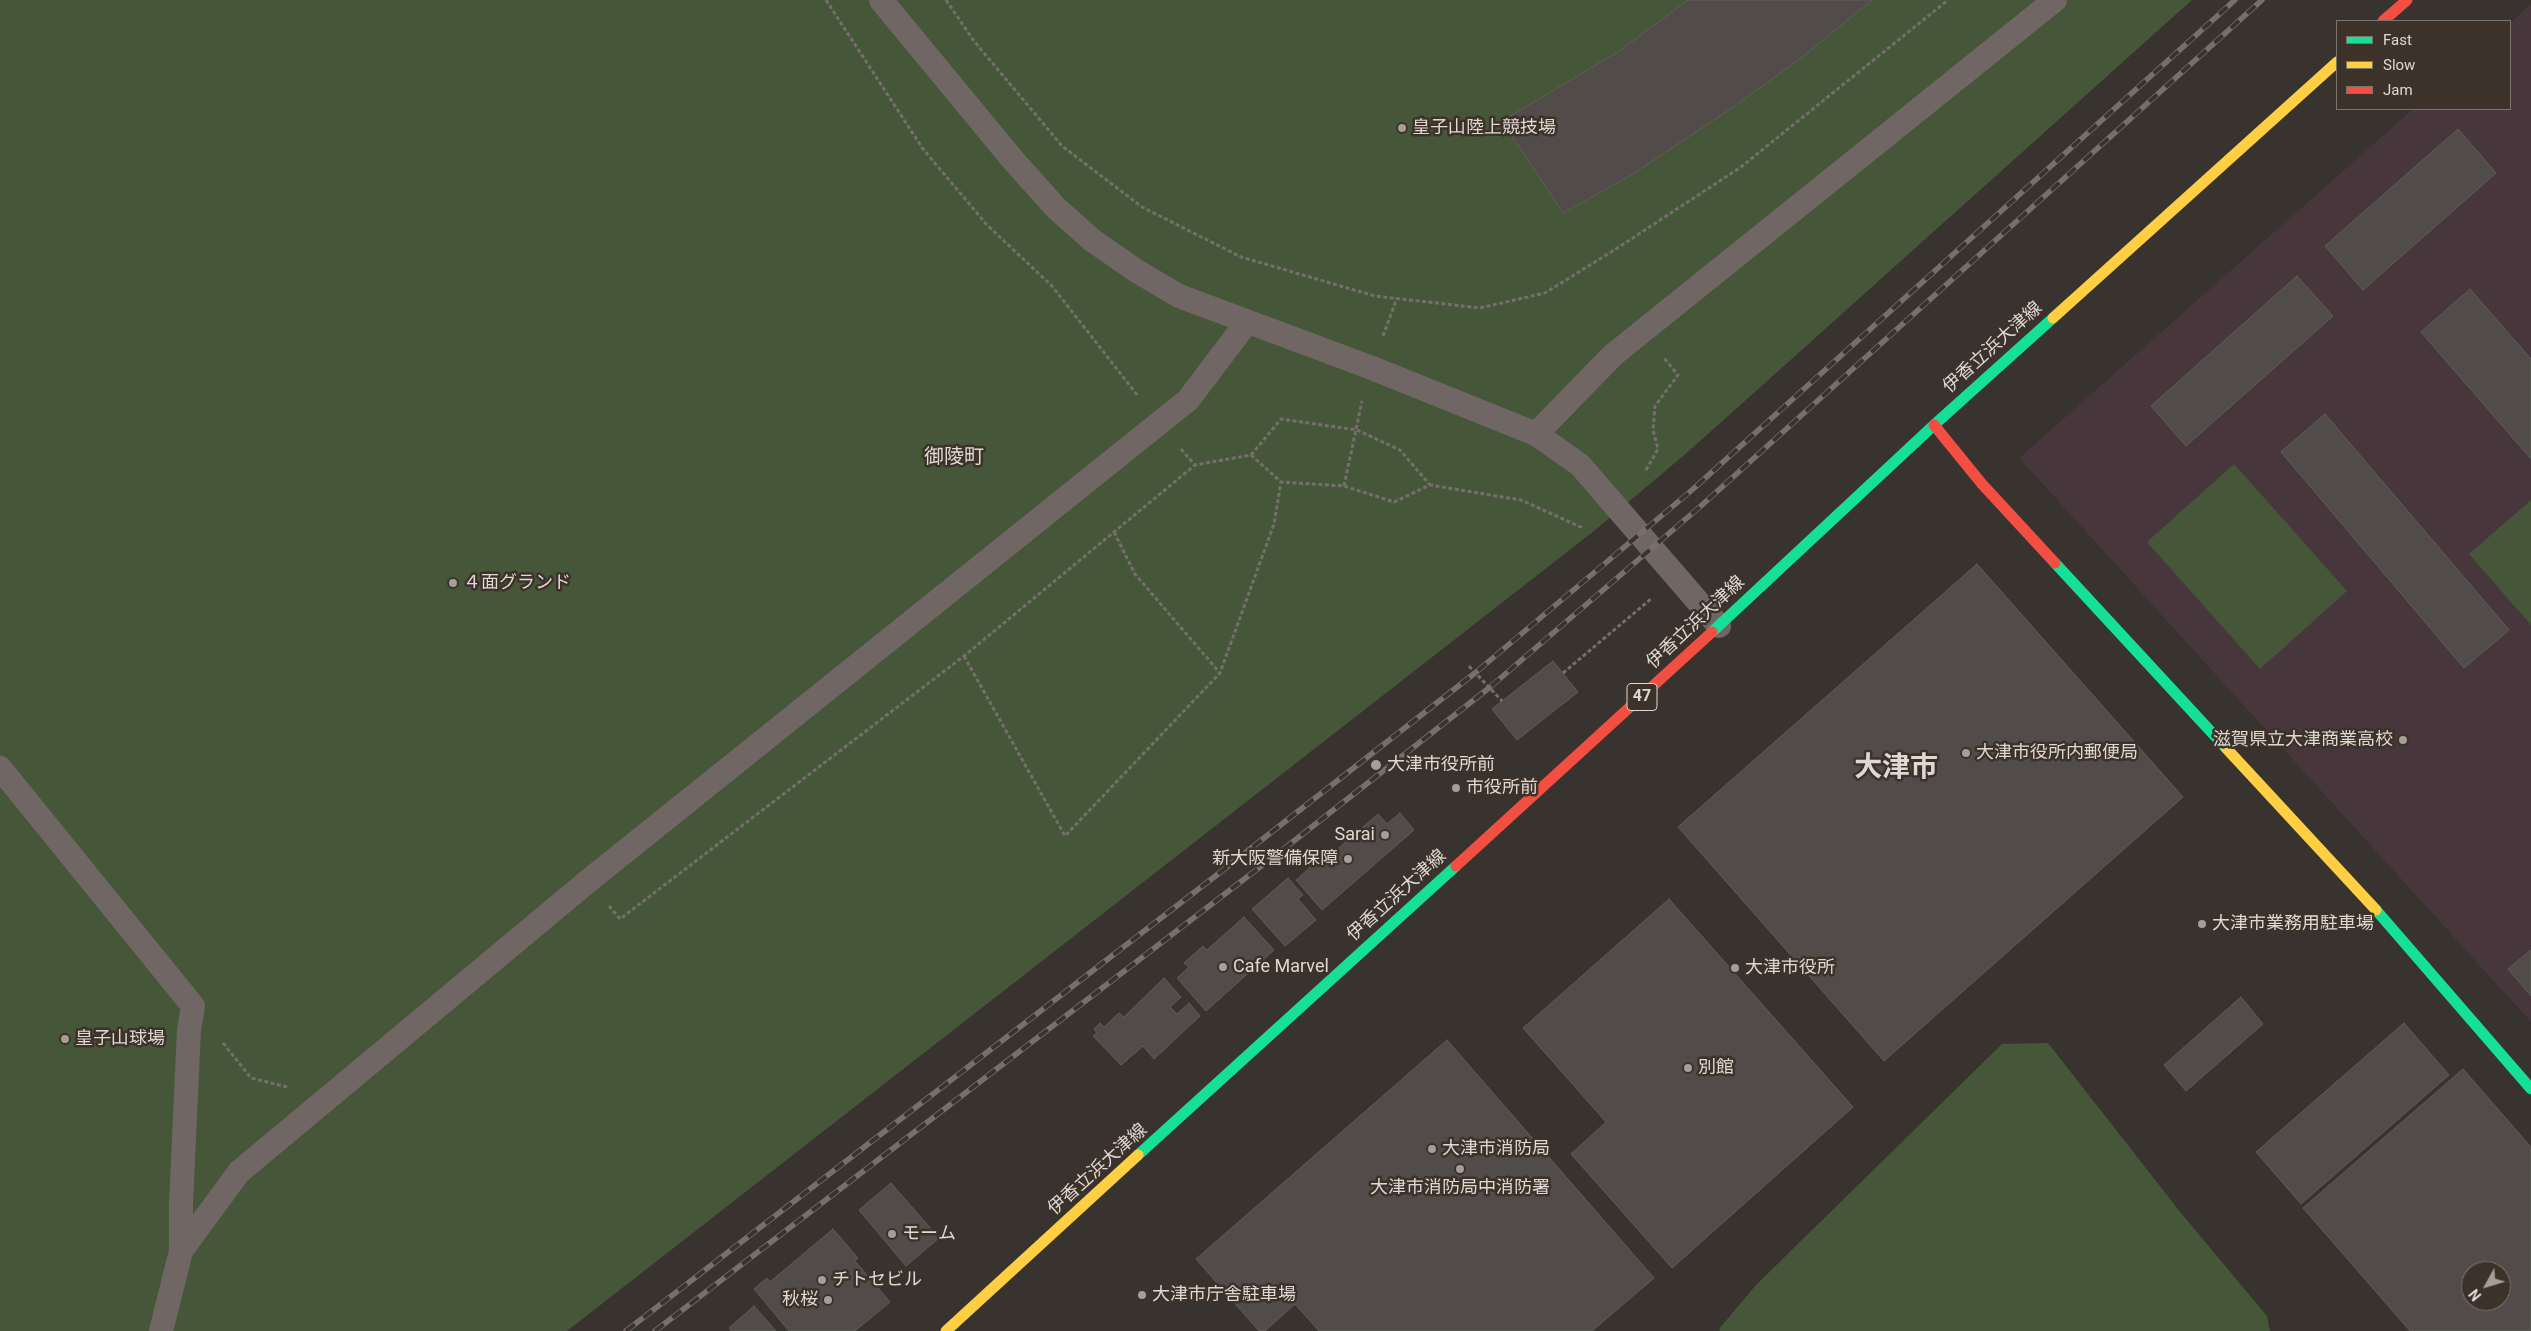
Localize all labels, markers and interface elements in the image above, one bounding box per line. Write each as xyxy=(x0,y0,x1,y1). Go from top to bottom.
legend xyxy=(2336,20,2511,110)
text: Fast xyxy=(2383,31,2412,49)
text: Slow xyxy=(2383,56,2415,74)
text: Jam xyxy=(2383,81,2413,99)
place label: 皇子山陸上競技場 xyxy=(1412,117,1556,139)
marker: 皇子山陸上競技場 xyxy=(1396,122,1408,134)
street label: 伊香立浜大津線 xyxy=(1939,298,2047,398)
district label: 御陵町 xyxy=(924,446,984,470)
place label: ４面グランド xyxy=(463,572,571,594)
street label: 伊香立浜大津線 xyxy=(1643,572,1749,674)
marker: ４面グランド xyxy=(447,577,459,589)
road number: 47 xyxy=(1627,684,1657,710)
place label: 滋賀県立大津商業高校 xyxy=(2213,729,2393,751)
marker: 滋賀県立大津商業高校 xyxy=(2397,734,2409,746)
place label: 大津市役所内郵便局 xyxy=(1976,742,2138,764)
marker: 大津市役所内郵便局 xyxy=(1960,747,1972,759)
district label: 大津市 xyxy=(1854,752,1938,786)
place label: 大津市役所前 xyxy=(1387,754,1495,776)
marker: 大津市役所前 xyxy=(1369,758,1383,772)
place label: 市役所前 xyxy=(1466,777,1538,799)
marker: 市役所前 xyxy=(1450,782,1462,794)
place label: Sarai xyxy=(1335,824,1375,846)
marker: Sarai xyxy=(1379,829,1391,841)
street label: 伊香立浜大津線 xyxy=(1343,846,1451,946)
place label: 新大阪警備保障 xyxy=(1212,848,1338,870)
marker: 新大阪警備保障 xyxy=(1342,853,1354,865)
place label: 大津市業務用駐車場 xyxy=(2212,913,2374,935)
marker: 大津市業務用駐車場 xyxy=(2196,918,2208,930)
place label: Cafe Marvel xyxy=(1233,956,1329,978)
place label: 大津市役所 xyxy=(1745,957,1835,979)
marker: Cafe Marvel xyxy=(1217,961,1229,973)
marker: 大津市役所 xyxy=(1729,962,1741,974)
place label: 皇子山球場 xyxy=(75,1028,165,1050)
marker: 皇子山球場 xyxy=(59,1033,71,1045)
place label: 別館 xyxy=(1698,1057,1734,1079)
marker: 別館 xyxy=(1682,1062,1694,1074)
street label: 伊香立浜大津線 xyxy=(1044,1120,1152,1220)
place label: 大津市消防局 xyxy=(1442,1138,1550,1160)
marker: 大津市消防局 xyxy=(1426,1143,1438,1155)
marker: 大津市消防局中消防署 xyxy=(1454,1163,1466,1175)
place label: 大津市消防局中消防署 xyxy=(1370,1177,1550,1199)
place label: モーム xyxy=(902,1223,956,1245)
marker: モーム xyxy=(886,1228,898,1240)
north arrow xyxy=(2461,1261,2511,1311)
place label: チトセビル xyxy=(832,1269,922,1291)
marker: チトセビル xyxy=(816,1274,828,1286)
place label: 大津市庁舎駐車場 xyxy=(1152,1284,1296,1306)
text: N xyxy=(2466,1286,2484,1304)
place label: 秋桜 xyxy=(782,1289,818,1311)
marker: 大津市庁舎駐車場 xyxy=(1136,1289,1148,1301)
marker: 秋桜 xyxy=(822,1294,834,1306)

